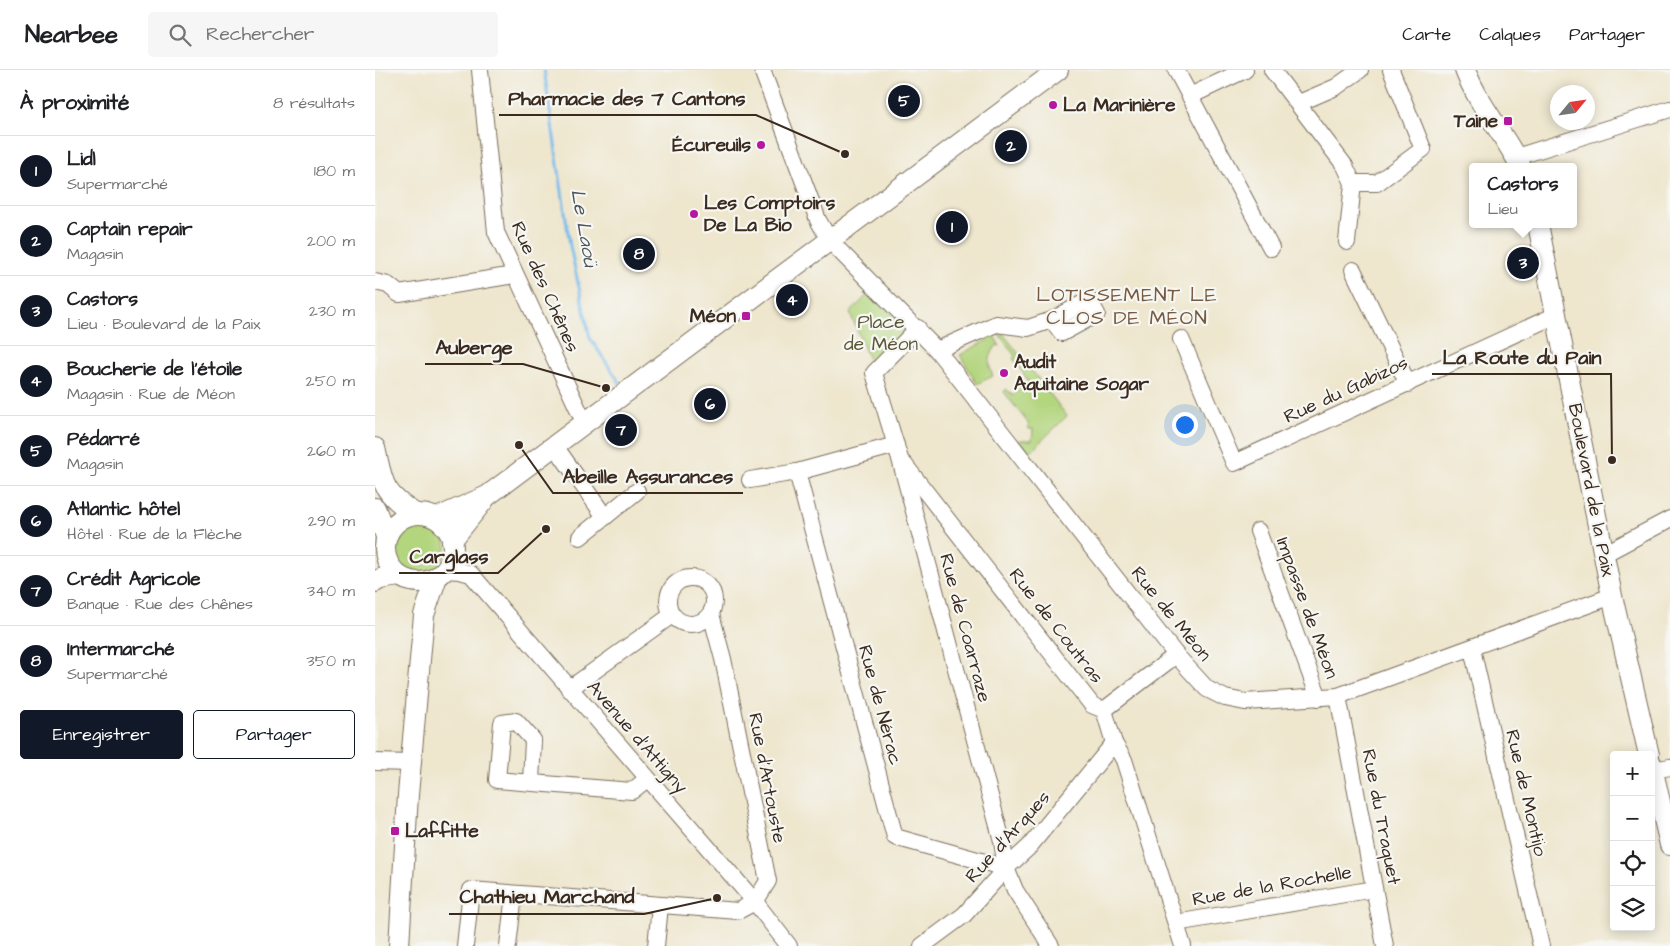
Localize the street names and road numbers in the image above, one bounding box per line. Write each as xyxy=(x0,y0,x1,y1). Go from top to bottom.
street label: Rue des Chênes xyxy=(504,217,586,357)
street label: Rue du Gabizos xyxy=(1280,349,1412,431)
street label: Boulevard de la Paix xyxy=(1561,401,1621,579)
street label: Impasse de Méon xyxy=(1269,534,1345,682)
street label: Rue de Coarraze xyxy=(932,551,998,705)
street label: Rue de Méon xyxy=(1124,561,1218,667)
street label: Rue de Coutras xyxy=(1002,563,1110,689)
street label: Rue de Nérac xyxy=(851,642,909,768)
street label: Avenue d'Attigny xyxy=(579,674,694,801)
street label: Rue d'Artouste xyxy=(741,711,793,845)
street label: Rue de Montijo xyxy=(1498,727,1554,859)
street label: Rue du Traquet xyxy=(1355,747,1407,887)
street label: Rue d'Arques xyxy=(959,785,1057,889)
street label: Rue de la Rochelle xyxy=(1190,859,1354,913)

